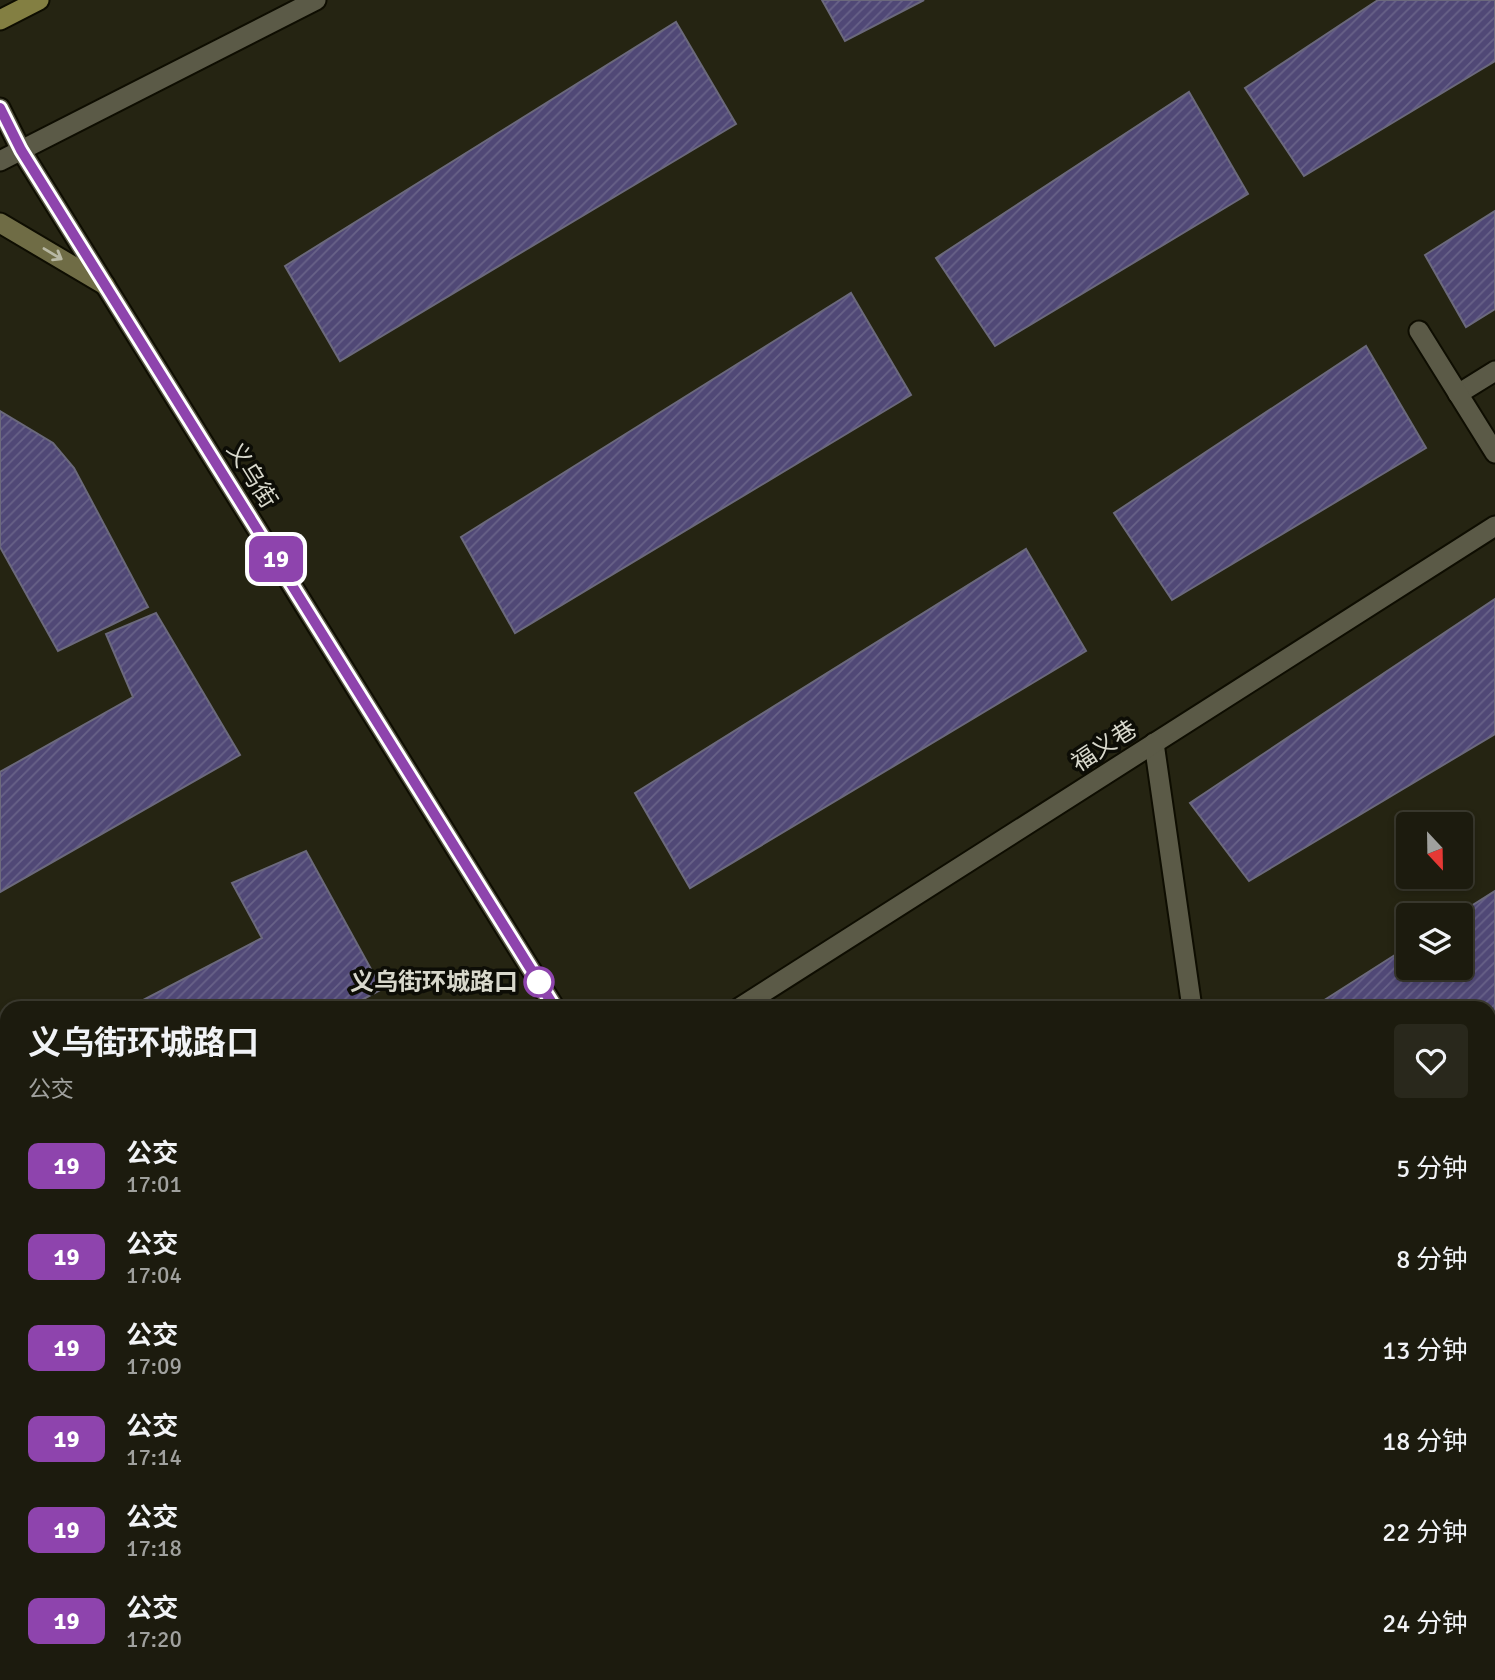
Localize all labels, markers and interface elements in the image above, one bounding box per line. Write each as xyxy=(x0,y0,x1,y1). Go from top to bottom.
one-way arrow xyxy=(42,247,62,261)
street label: 义乌街 xyxy=(220,437,284,513)
line badge: 19 xyxy=(244,536,308,582)
text: 19 xyxy=(263,544,289,574)
street label: 福义巷 xyxy=(1066,714,1142,778)
north arrow xyxy=(1396,812,1474,889)
map controls xyxy=(1396,812,1473,980)
button: layers xyxy=(1396,903,1473,980)
place label: 义乌街环城路口 xyxy=(350,967,518,997)
marker: 义乌街环城路口 xyxy=(524,967,554,997)
text: 义乌街环城路口 xyxy=(28,1023,259,1064)
button: heart xyxy=(1394,1024,1468,1098)
text: 公交 xyxy=(28,1075,74,1104)
text: 公交 xyxy=(126,1138,178,1170)
text: 19 xyxy=(54,1151,79,1181)
text: 5 分钟 xyxy=(1396,1153,1468,1185)
text: 17:01 xyxy=(126,1170,182,1199)
text: 公交 xyxy=(126,1229,178,1261)
text: 19 xyxy=(54,1242,79,1272)
text: 8 分钟 xyxy=(1396,1244,1468,1276)
text: 17:04 xyxy=(126,1261,182,1290)
text: 公交 xyxy=(126,1320,178,1352)
text: 19 xyxy=(54,1333,79,1363)
text: 13 分钟 xyxy=(1382,1335,1468,1367)
text: 17:09 xyxy=(126,1352,182,1381)
text: 公交 xyxy=(126,1411,178,1443)
text: 19 xyxy=(54,1424,79,1454)
text: 18 分钟 xyxy=(1382,1426,1468,1458)
text: 17:14 xyxy=(126,1443,182,1472)
text: 公交 xyxy=(126,1502,178,1534)
text: 19 xyxy=(54,1515,79,1545)
text: 22 分钟 xyxy=(1382,1517,1468,1549)
text: 17:18 xyxy=(126,1534,182,1563)
text: 公交 xyxy=(126,1593,178,1625)
text: 19 xyxy=(54,1606,79,1636)
text: 24 分钟 xyxy=(1382,1608,1468,1640)
text: 17:20 xyxy=(126,1625,182,1654)

